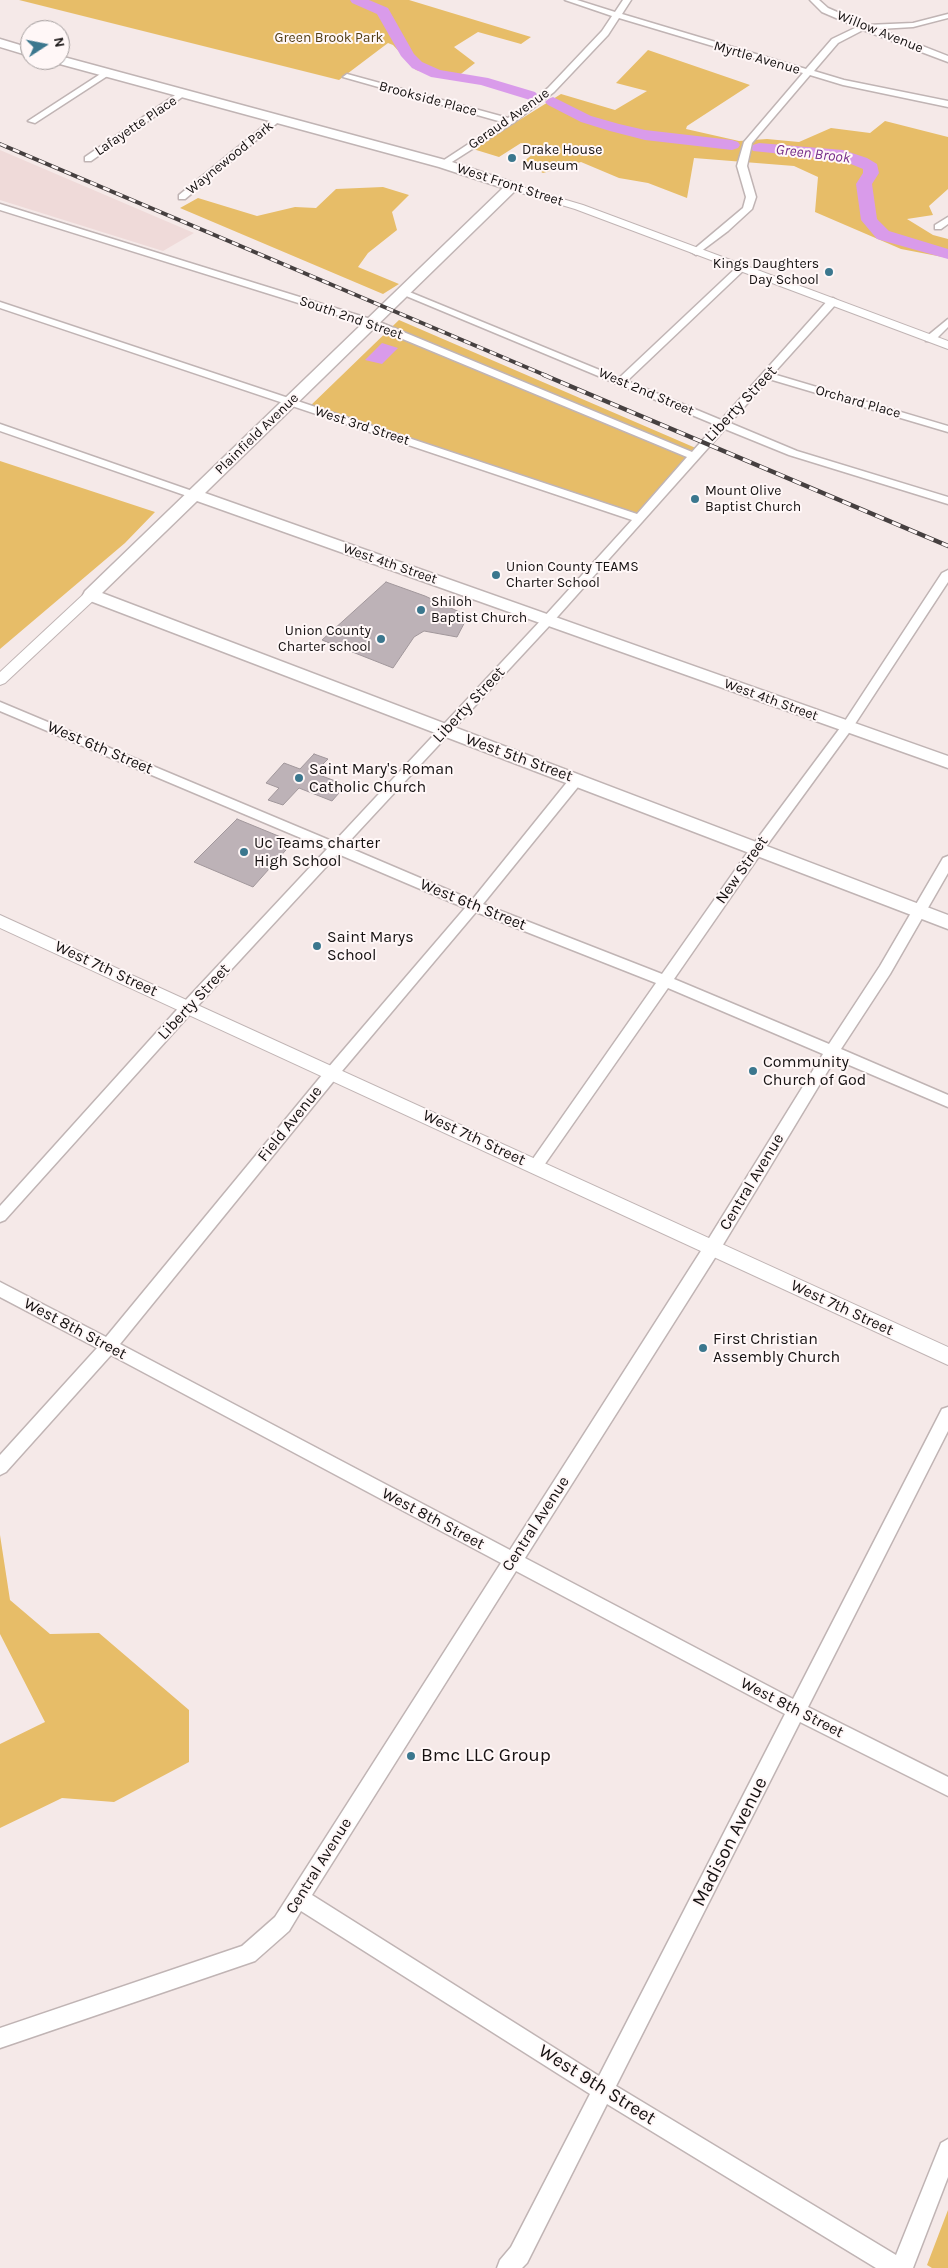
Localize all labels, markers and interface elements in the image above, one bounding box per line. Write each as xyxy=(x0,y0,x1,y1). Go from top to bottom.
street label: Willow Avenue xyxy=(834,7,926,57)
north arrow xyxy=(20,20,70,70)
park label: Green Brook Park xyxy=(275,30,383,46)
text: N xyxy=(50,36,69,49)
street label: Myrtle Avenue xyxy=(712,38,802,78)
street label: Brookside Place xyxy=(377,78,479,120)
street label: Geraud Avenue xyxy=(465,85,553,153)
street label: Lafayette Place xyxy=(92,92,180,160)
street label: Waynewood Park xyxy=(183,118,277,198)
water label: Green Brook xyxy=(775,140,851,168)
place label: Drake House Museum xyxy=(522,142,602,174)
marker: Drake House Museum xyxy=(506,152,518,164)
street label: West Front Street xyxy=(455,160,565,210)
place label: Kings Daughters Day School xyxy=(713,256,819,288)
marker: Kings Daughters Day School xyxy=(823,266,835,278)
street label: South 2nd Street xyxy=(297,292,405,344)
street label: Liberty Street xyxy=(701,362,781,446)
street label: West 2nd Street xyxy=(596,364,696,420)
street label: Orchard Place xyxy=(813,382,903,422)
street label: Plainfield Avenue xyxy=(212,390,302,478)
street label: West 3rd Street xyxy=(313,403,411,449)
place label: Mount Olive Baptist Church xyxy=(705,483,801,516)
marker: Mount Olive Baptist Church xyxy=(689,493,701,505)
street label: West 4th Street xyxy=(341,540,439,588)
place label: Union County TEAMS Charter School xyxy=(506,559,639,592)
marker: Union County TEAMS Charter School xyxy=(490,569,502,581)
place label: Shiloh Baptist Church xyxy=(431,594,527,626)
marker: Shiloh Baptist Church xyxy=(415,604,427,616)
place label: Union County Charter school xyxy=(278,623,371,656)
marker: Union County Charter school xyxy=(375,633,387,645)
street label: Liberty Street xyxy=(429,663,509,747)
street label: West 4th Street xyxy=(722,675,820,725)
street label: West 6th Street xyxy=(44,717,156,779)
street label: West 5th Street xyxy=(463,730,575,786)
place label: Saint Mary's Roman Catholic Church xyxy=(309,759,454,797)
marker: Saint Mary's Roman Catholic Church xyxy=(293,772,305,784)
street label: New Street xyxy=(712,832,772,908)
place label: Uc Teams charter High School xyxy=(254,833,380,871)
marker: Uc Teams charter High School xyxy=(238,846,250,858)
street label: West 6th Street xyxy=(417,875,529,935)
place label: Saint Marys School xyxy=(327,927,414,965)
street label: West 7th Street xyxy=(52,937,160,1001)
marker: Saint Marys School xyxy=(311,940,323,952)
street label: Liberty Street xyxy=(154,960,234,1044)
place label: Community Church of God xyxy=(763,1052,866,1090)
marker: Community Church of God xyxy=(747,1065,759,1077)
street label: Field Avenue xyxy=(254,1082,326,1166)
street label: West 7th Street xyxy=(420,1106,528,1170)
street label: Central Avenue xyxy=(716,1130,788,1234)
street label: West 7th Street xyxy=(788,1276,896,1340)
street label: West 8th Street xyxy=(20,1294,130,1364)
place label: First Christian Assembly Church xyxy=(713,1329,840,1367)
marker: First Christian Assembly Church xyxy=(697,1342,709,1354)
street label: Central Avenue xyxy=(498,1473,574,1575)
street label: West 8th Street xyxy=(378,1484,488,1554)
street label: West 8th Street xyxy=(737,1674,847,1742)
place label: Bmc LLC Group xyxy=(421,1745,551,1767)
marker: Bmc LLC Group xyxy=(405,1750,417,1762)
street label: Madison Avenue xyxy=(688,1773,772,1911)
street label: Central Avenue xyxy=(282,1815,356,1917)
street label: West 9th Street xyxy=(534,2040,660,2130)

